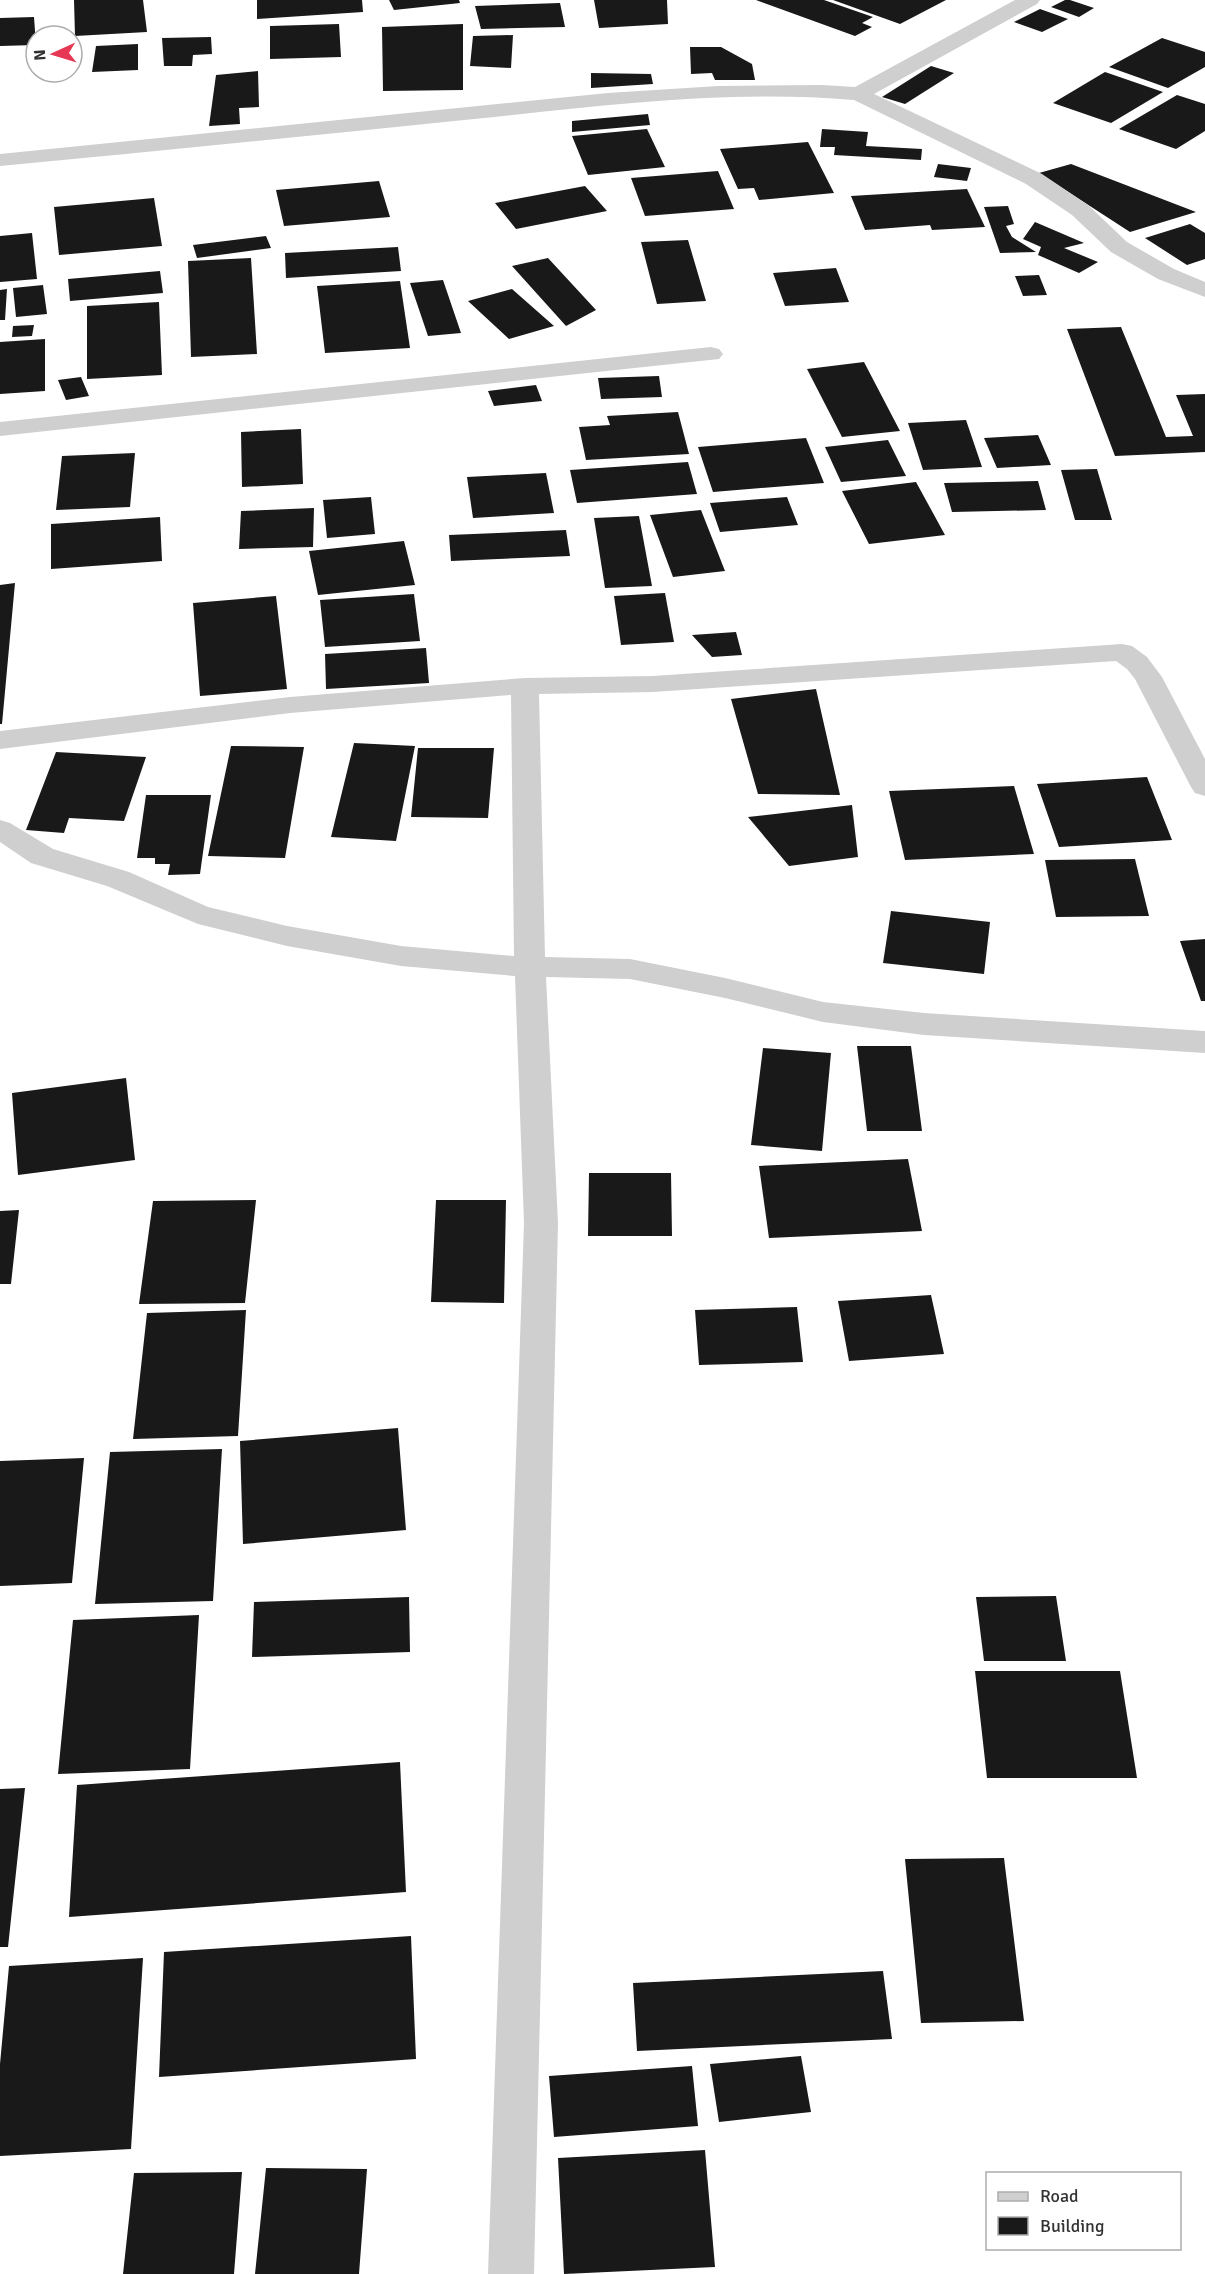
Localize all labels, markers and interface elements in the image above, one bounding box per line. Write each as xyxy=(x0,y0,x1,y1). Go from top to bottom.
north arrow xyxy=(24,24,84,84)
text: N xyxy=(30,49,50,61)
legend xyxy=(986,2172,1181,2250)
text: Road xyxy=(1040,2185,1079,2207)
text: Building xyxy=(1040,2215,1104,2237)

